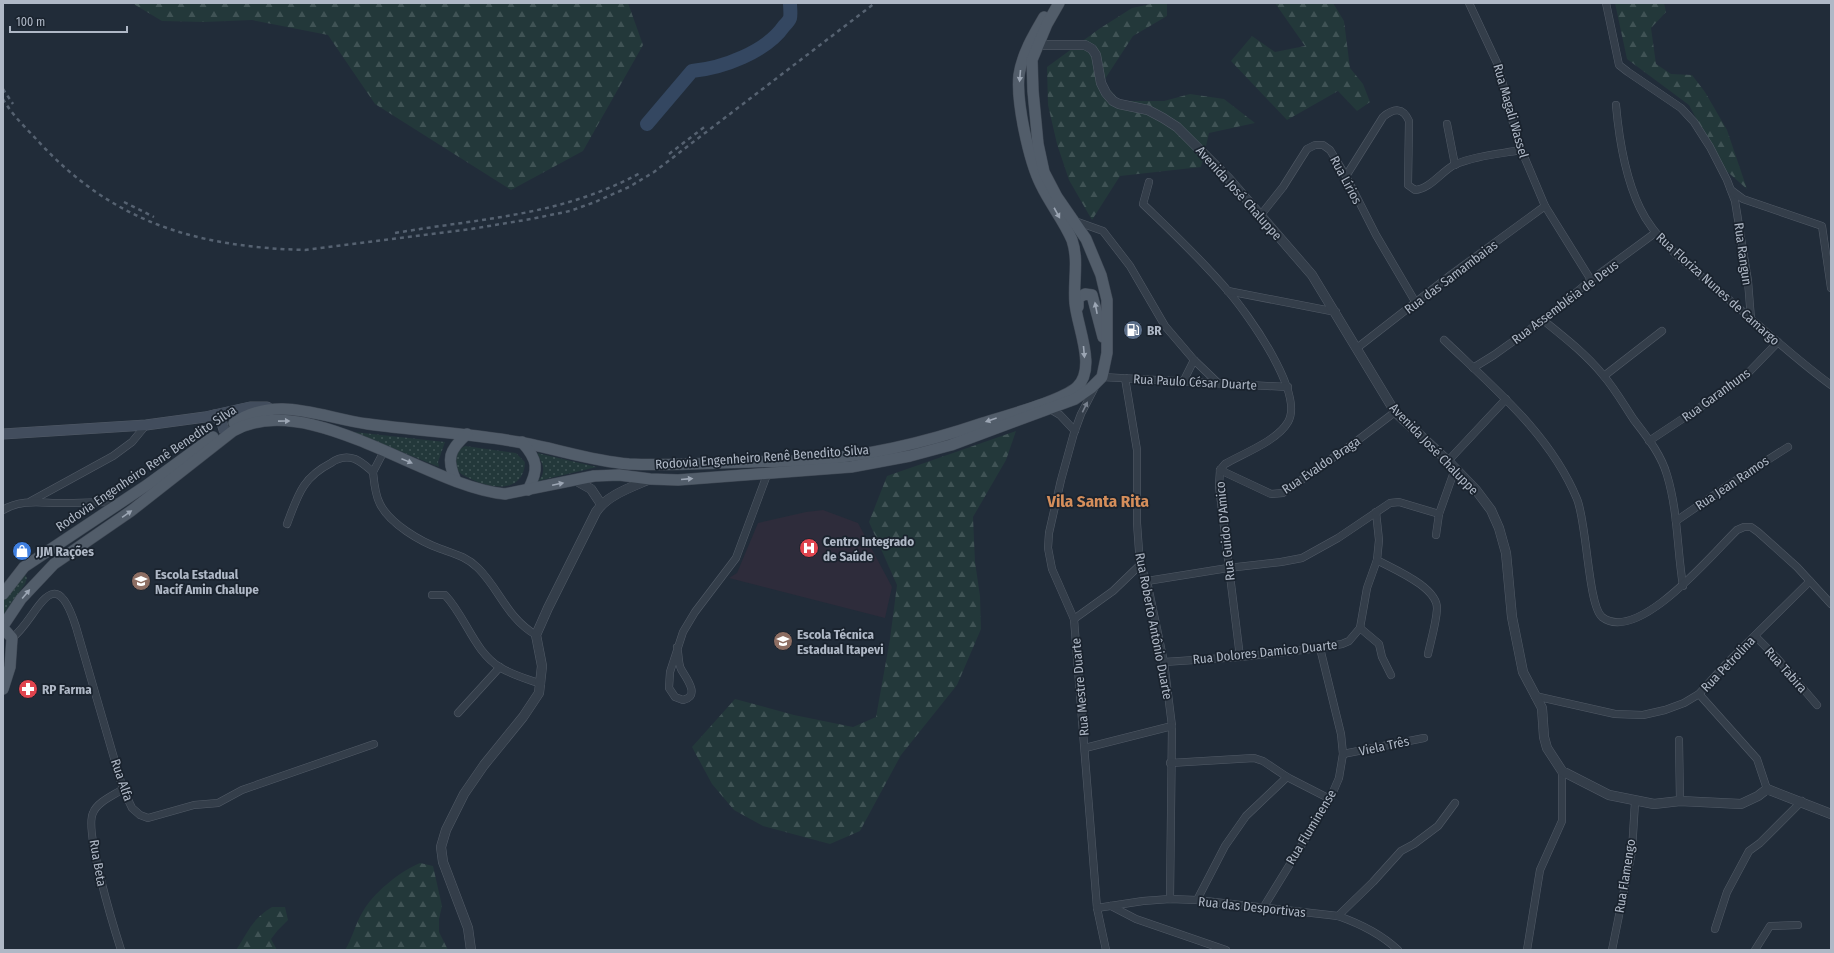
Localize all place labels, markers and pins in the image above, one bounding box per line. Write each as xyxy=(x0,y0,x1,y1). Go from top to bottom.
fuel station icon: BR xyxy=(1122,319,1144,341)
place label: BR xyxy=(1147,323,1162,338)
place label: Centro Integrado de Saúde xyxy=(823,534,914,564)
hospital icon: Centro Integrado de Saúde xyxy=(798,537,820,559)
shop icon: JJM Rações xyxy=(11,540,33,562)
place label: JJM Rações xyxy=(35,544,94,560)
place label: Escola Estadual Nacif Amin Chalupe xyxy=(155,567,259,597)
school or university icon: Escola Estadual Nacif Amin Chalupe xyxy=(130,570,152,592)
place label: Escola Técnica Estadual Itapevi xyxy=(797,627,884,657)
school or university icon: Escola Técnica Estadual Itapevi xyxy=(772,630,794,652)
pharmacy icon: RP Farma xyxy=(17,678,39,700)
place label: RP Farma xyxy=(42,682,92,697)

